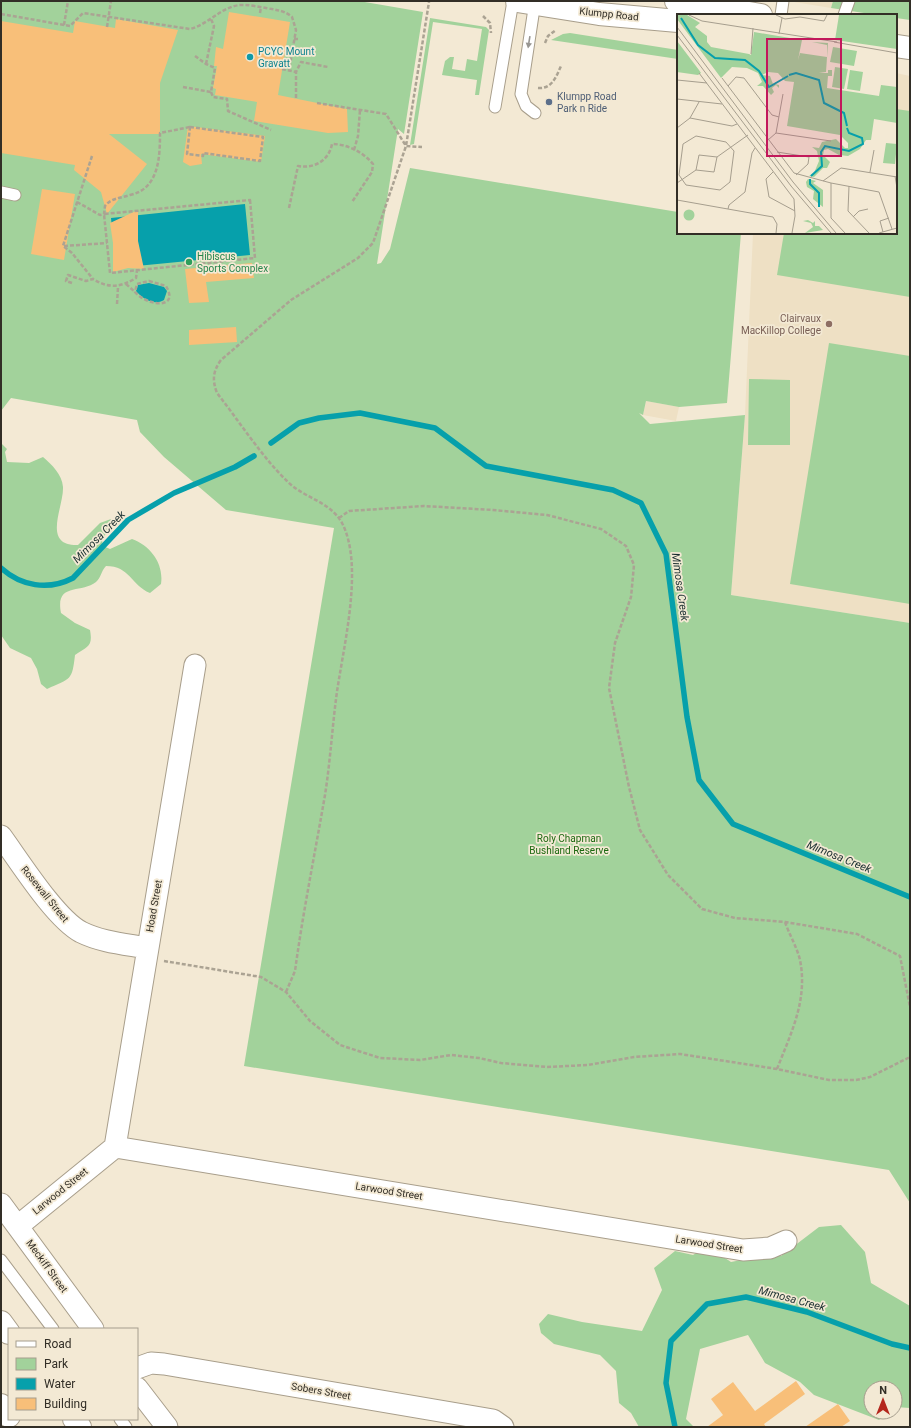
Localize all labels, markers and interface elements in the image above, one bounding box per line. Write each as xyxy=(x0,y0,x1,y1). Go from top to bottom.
street label: Klumpp Road xyxy=(579,5,639,23)
inset map xyxy=(677,14,897,234)
one-way arrow xyxy=(526,36,532,49)
place label: PCYC Mount Gravatt xyxy=(258,46,314,69)
marker: PCYC Mount Gravatt xyxy=(245,52,255,62)
place label: Klumpp Road Park n Ride xyxy=(557,91,617,114)
marker: Klumpp Road Park n Ride xyxy=(544,97,554,107)
place label: Hibiscus Sports Complex xyxy=(197,251,268,274)
marker: Hibiscus Sports Complex xyxy=(184,257,194,267)
place label: Clairvaux MacKillop College xyxy=(741,313,821,336)
marker: Clairvaux MacKillop College xyxy=(824,319,834,329)
water label: Mimosa Creek xyxy=(70,508,128,566)
water label: Mimosa Creek xyxy=(669,552,691,622)
park label: Roly Chapman Bushland Reserve xyxy=(529,833,609,856)
water label: Mimosa Creek xyxy=(805,838,874,876)
street label: Rosewall Street xyxy=(19,864,71,924)
street label: Hoad Street xyxy=(144,879,164,933)
street label: Larwood Street xyxy=(30,1165,90,1217)
street label: Larwood Street xyxy=(355,1180,423,1202)
street label: Larwood Street xyxy=(675,1233,743,1255)
street label: Meckiff Street xyxy=(24,1237,70,1295)
water label: Mimosa Creek xyxy=(757,1284,827,1314)
legend xyxy=(8,1328,138,1420)
text: Road xyxy=(44,1337,72,1351)
text: Park xyxy=(44,1357,69,1371)
text: Water xyxy=(44,1377,75,1391)
street label: Sobers Street xyxy=(291,1380,351,1402)
north arrow xyxy=(863,1380,903,1420)
text: N xyxy=(879,1384,887,1397)
text: Building xyxy=(44,1397,87,1411)

